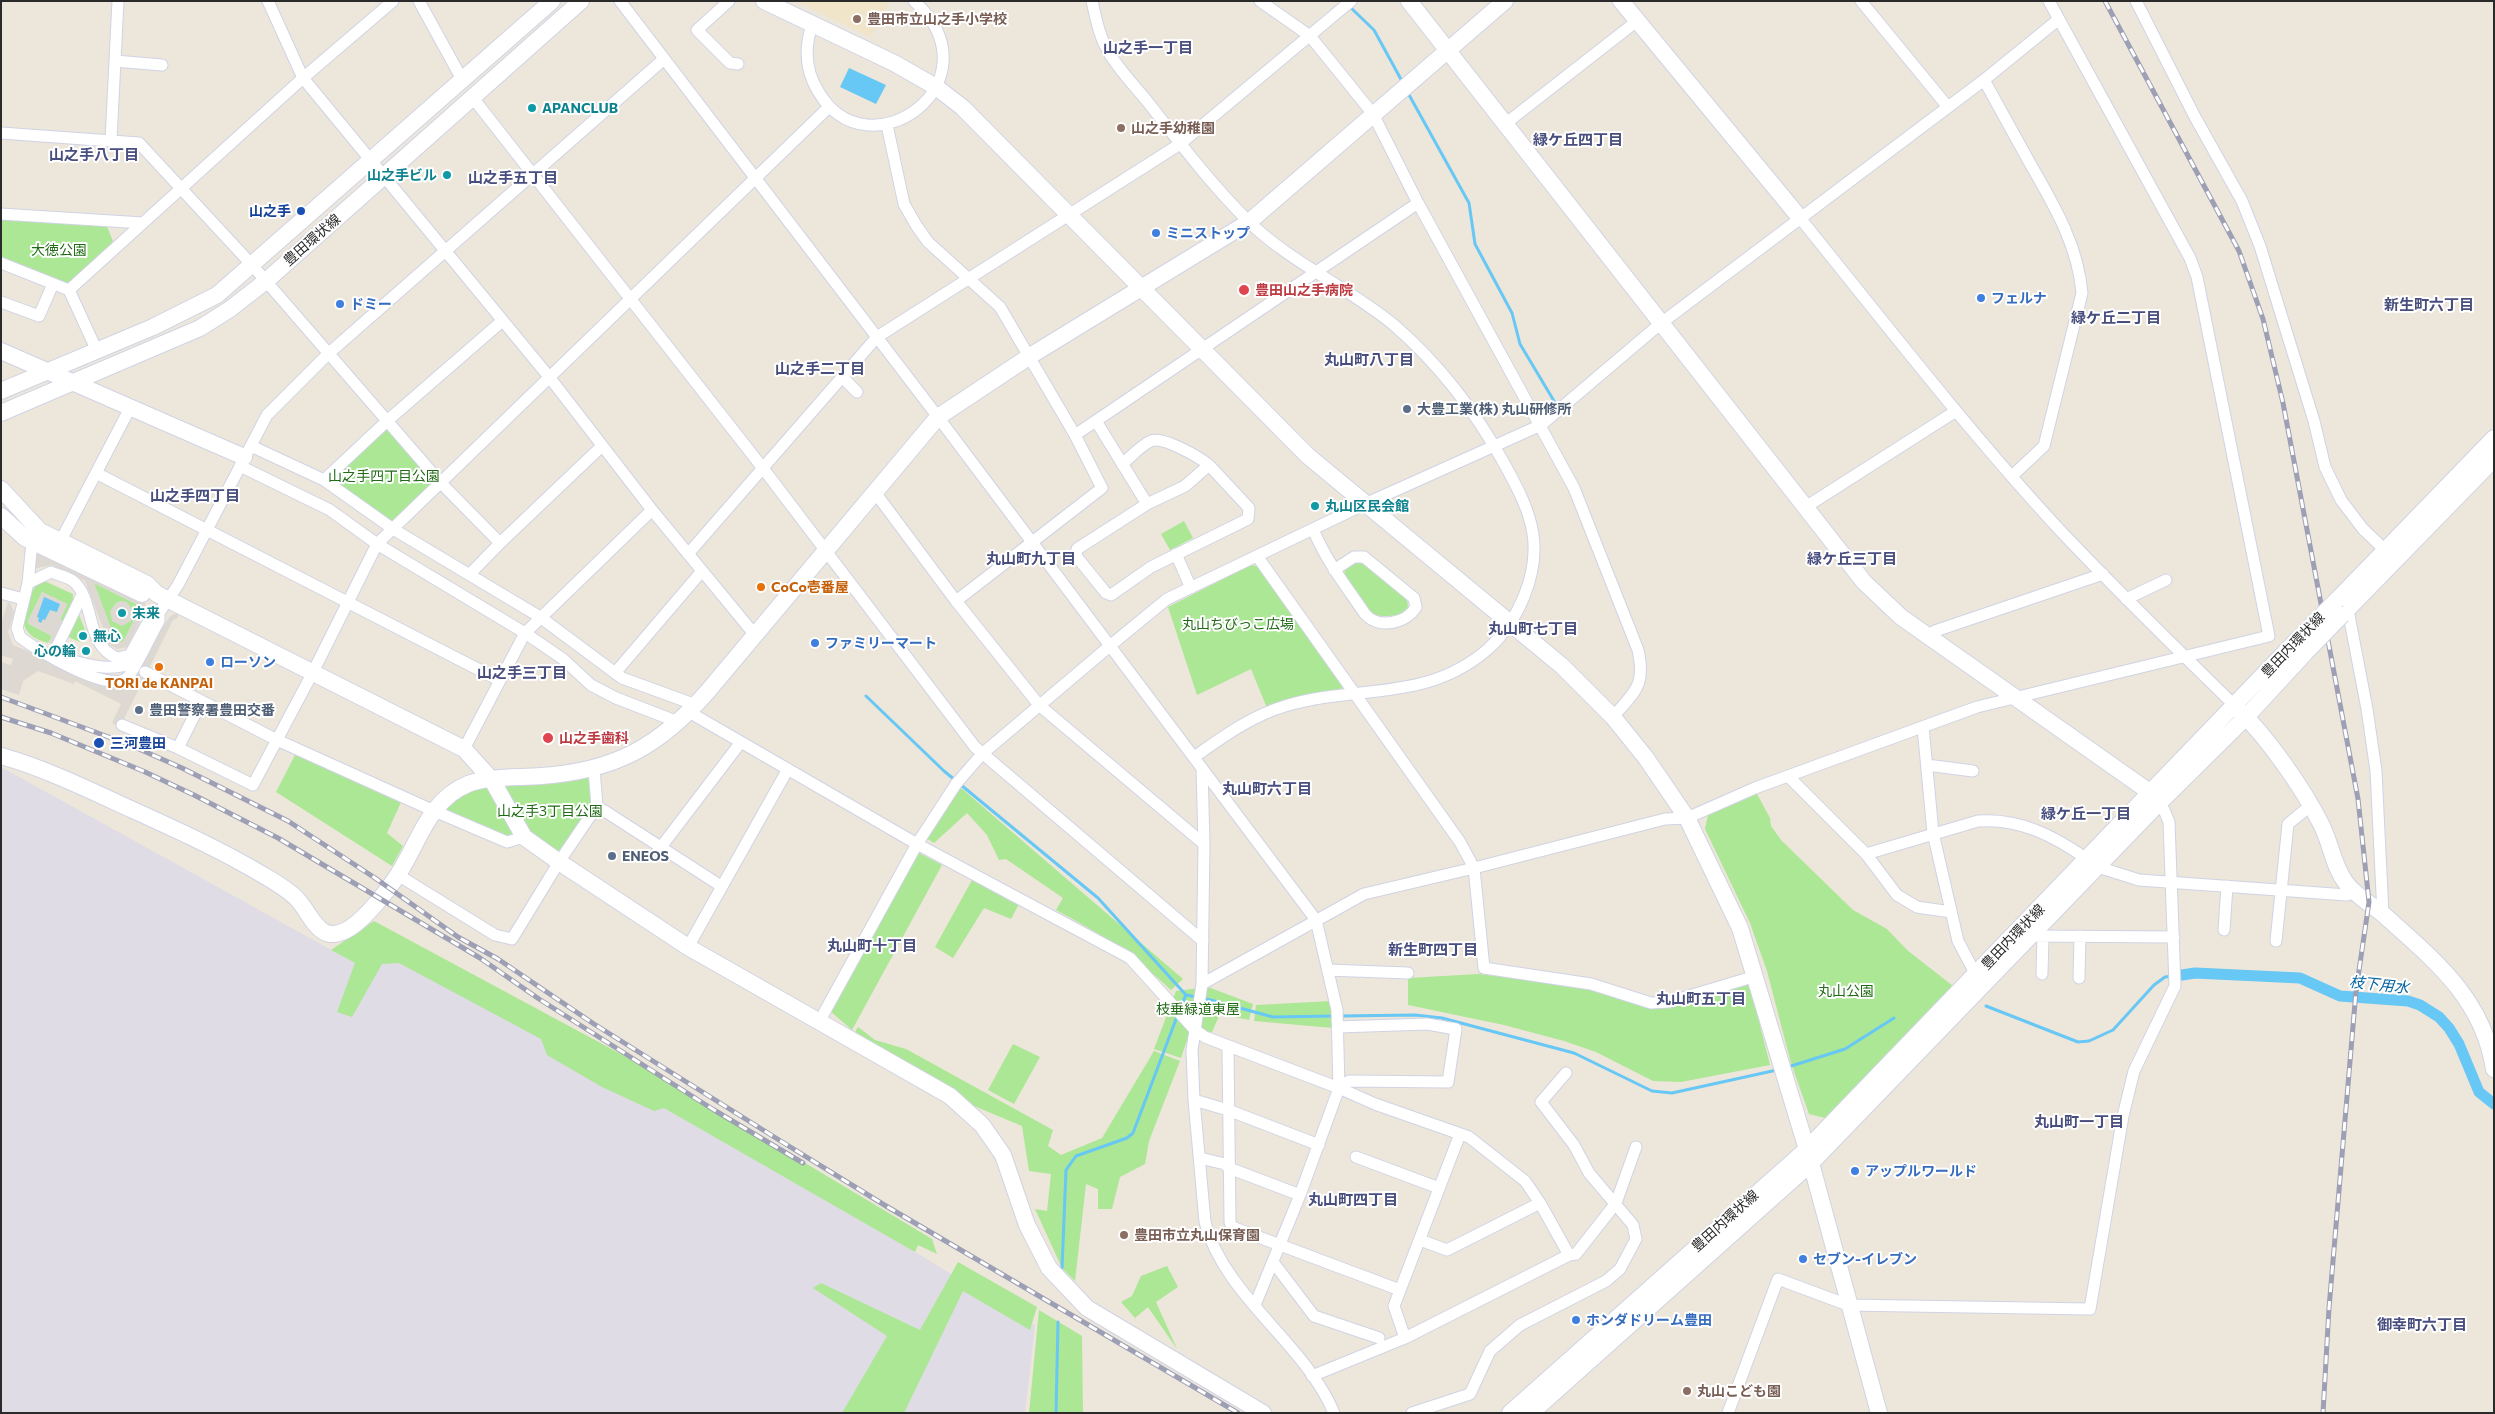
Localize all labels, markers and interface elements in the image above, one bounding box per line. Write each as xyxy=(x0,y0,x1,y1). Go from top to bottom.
place label: 豊田市立山之手小学校 xyxy=(867,11,1007,27)
marker: 豊田市立山之手小学校 xyxy=(851,13,863,25)
district label: 山之手一丁目 xyxy=(1103,39,1193,57)
place label: APANCLUB xyxy=(542,100,618,116)
marker: APANCLUB xyxy=(526,102,538,114)
place label: 山之手幼稚園 xyxy=(1131,120,1215,136)
marker: 山之手幼稚園 xyxy=(1115,122,1127,134)
district label: 緑ケ丘四丁目 xyxy=(1533,131,1623,149)
district label: 山之手八丁目 xyxy=(49,146,139,164)
place label: 山之手ビル xyxy=(367,167,437,183)
marker: 山之手ビル xyxy=(441,169,453,181)
district label: 山之手五丁目 xyxy=(468,169,558,187)
place label: 山之手 xyxy=(249,203,291,219)
marker: 山之手 xyxy=(295,205,307,217)
street label: 豊田環状線 xyxy=(280,211,344,269)
place label: ミニストップ xyxy=(1166,225,1250,241)
marker: ミニストップ xyxy=(1150,227,1162,239)
park label: 大徳公園 xyxy=(31,242,87,258)
place label: 豊田山之手病院 xyxy=(1255,282,1353,298)
marker: 豊田山之手病院 xyxy=(1237,283,1251,297)
place label: フェルナ xyxy=(1991,290,2047,306)
marker: フェルナ xyxy=(1975,292,1987,304)
place label: ドミー xyxy=(350,296,392,312)
district label: 新生町六丁目 xyxy=(2384,296,2474,314)
marker: ドミー xyxy=(334,298,346,310)
district label: 緑ケ丘二丁目 xyxy=(2071,309,2161,327)
district label: 丸山町八丁目 xyxy=(1324,351,1414,369)
district label: 山之手二丁目 xyxy=(775,360,865,378)
place label: 大豊工業(株) 丸山研修所 xyxy=(1417,401,1571,417)
marker: 大豊工業(株) 丸山研修所 xyxy=(1401,403,1413,415)
park label: 山之手四丁目公園 xyxy=(328,468,440,484)
district label: 山之手四丁目 xyxy=(150,487,240,505)
place label: 丸山区民会館 xyxy=(1325,498,1409,514)
marker: 丸山区民会館 xyxy=(1309,500,1321,512)
district label: 丸山町九丁目 xyxy=(986,550,1076,568)
district label: 緑ケ丘三丁目 xyxy=(1807,550,1897,568)
place label: CoCo壱番屋 xyxy=(771,579,849,595)
marker: CoCo壱番屋 xyxy=(755,581,767,593)
place label: 未来 xyxy=(132,605,160,621)
marker: 未来 xyxy=(116,607,128,619)
street label: 豊田内環状線 xyxy=(2258,609,2328,681)
park label: 丸山ちびっこ広場 xyxy=(1182,616,1294,632)
district label: 丸山町七丁目 xyxy=(1488,620,1578,638)
place label: 無心 xyxy=(93,628,121,644)
marker: 無心 xyxy=(77,630,89,642)
place label: ファミリーマート xyxy=(825,635,937,651)
marker: ファミリーマート xyxy=(809,637,821,649)
place label: 心の輪 xyxy=(34,643,76,659)
marker: 心の輪 xyxy=(80,645,92,657)
place label: ローソン xyxy=(220,654,276,670)
marker: ローソン xyxy=(204,656,216,668)
marker: TORI de KANPAI xyxy=(153,661,165,673)
district label: 山之手三丁目 xyxy=(477,664,567,682)
place label: TORI de KANPAI xyxy=(105,675,213,691)
place label: 豊田警察署豊田交番 xyxy=(149,702,275,718)
marker: 豊田警察署豊田交番 xyxy=(133,704,145,716)
place label: 山之手歯科 xyxy=(559,730,629,746)
marker: 山之手歯科 xyxy=(541,731,555,745)
place label: 三河豊田 xyxy=(110,735,166,751)
marker: 三河豊田 xyxy=(92,736,106,750)
district label: 丸山町六丁目 xyxy=(1222,780,1312,798)
park label: 山之手3丁目公園 xyxy=(497,803,603,819)
district label: 緑ケ丘一丁目 xyxy=(2041,805,2131,823)
place label: ENEOS xyxy=(622,848,669,864)
marker: ENEOS xyxy=(606,850,618,862)
street label: 豊田内環状線 xyxy=(1978,901,2048,973)
district label: 丸山町十丁目 xyxy=(827,937,917,955)
district label: 新生町四丁目 xyxy=(1388,941,1478,959)
water label: 枝下用水 xyxy=(2348,973,2410,997)
park label: 丸山公園 xyxy=(1818,983,1874,999)
district label: 丸山町五丁目 xyxy=(1656,990,1746,1008)
park label: 枝垂緑道東屋 xyxy=(1156,1001,1240,1017)
district label: 丸山町一丁目 xyxy=(2034,1113,2124,1131)
place label: アップルワールド xyxy=(1865,1163,1977,1179)
marker: アップルワールド xyxy=(1849,1165,1861,1177)
street label: 豊田内環状線 xyxy=(1688,1187,1762,1255)
district label: 丸山町四丁目 xyxy=(1308,1191,1398,1209)
place label: 豊田市立丸山保育園 xyxy=(1134,1227,1260,1243)
marker: 豊田市立丸山保育園 xyxy=(1118,1229,1130,1241)
place label: セブン-イレブン xyxy=(1813,1251,1917,1267)
marker: セブン-イレブン xyxy=(1797,1253,1809,1265)
place label: ホンダドリーム豊田 xyxy=(1586,1312,1712,1328)
marker: ホンダドリーム豊田 xyxy=(1570,1314,1582,1326)
district label: 御幸町六丁目 xyxy=(2377,1316,2467,1334)
place label: 丸山こども園 xyxy=(1697,1383,1781,1399)
marker: 丸山こども園 xyxy=(1681,1385,1693,1397)

